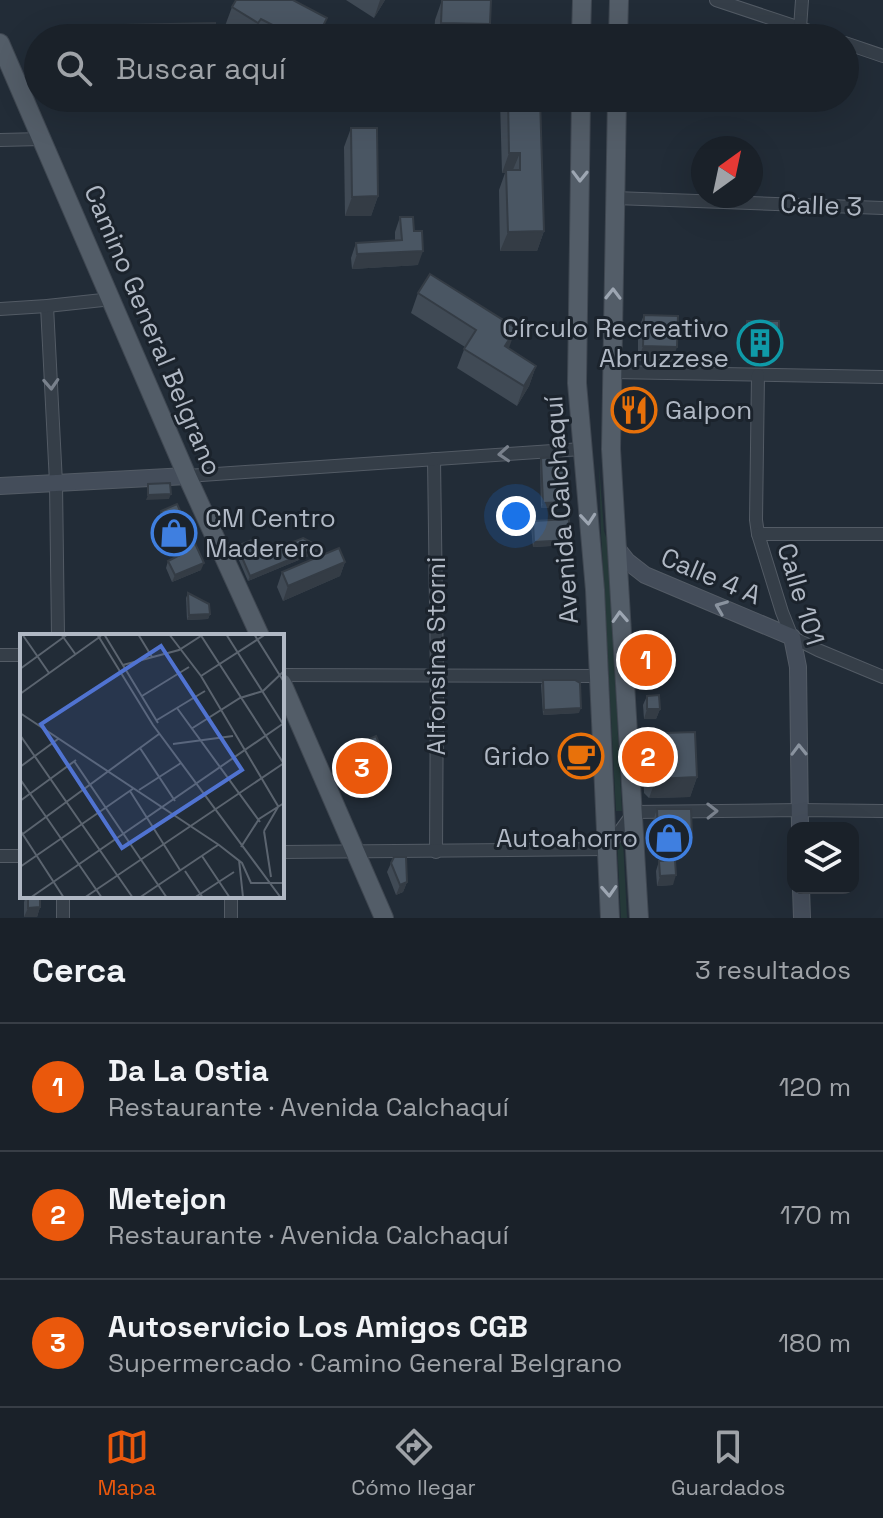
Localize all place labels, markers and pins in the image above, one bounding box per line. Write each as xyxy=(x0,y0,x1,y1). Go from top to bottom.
place label: Círculo Recreativo Abruzzese xyxy=(502,311,729,375)
building icon: Círculo Recreativo Abruzzese xyxy=(736,319,784,367)
restaurant icon: Galpon xyxy=(610,386,658,434)
place label: Galpon xyxy=(665,393,752,427)
place label: CM Centro Maderero xyxy=(205,501,336,565)
shop icon: CM Centro Maderero xyxy=(150,509,198,557)
pin: 1 xyxy=(620,630,672,690)
pin: 2 xyxy=(622,727,674,787)
cafe icon: Grido xyxy=(557,732,605,780)
pin: 3 xyxy=(336,738,388,798)
place label: Grido xyxy=(484,739,550,773)
shop icon: Autoahorro xyxy=(645,814,693,862)
place label: Autoahorro xyxy=(496,821,638,855)

